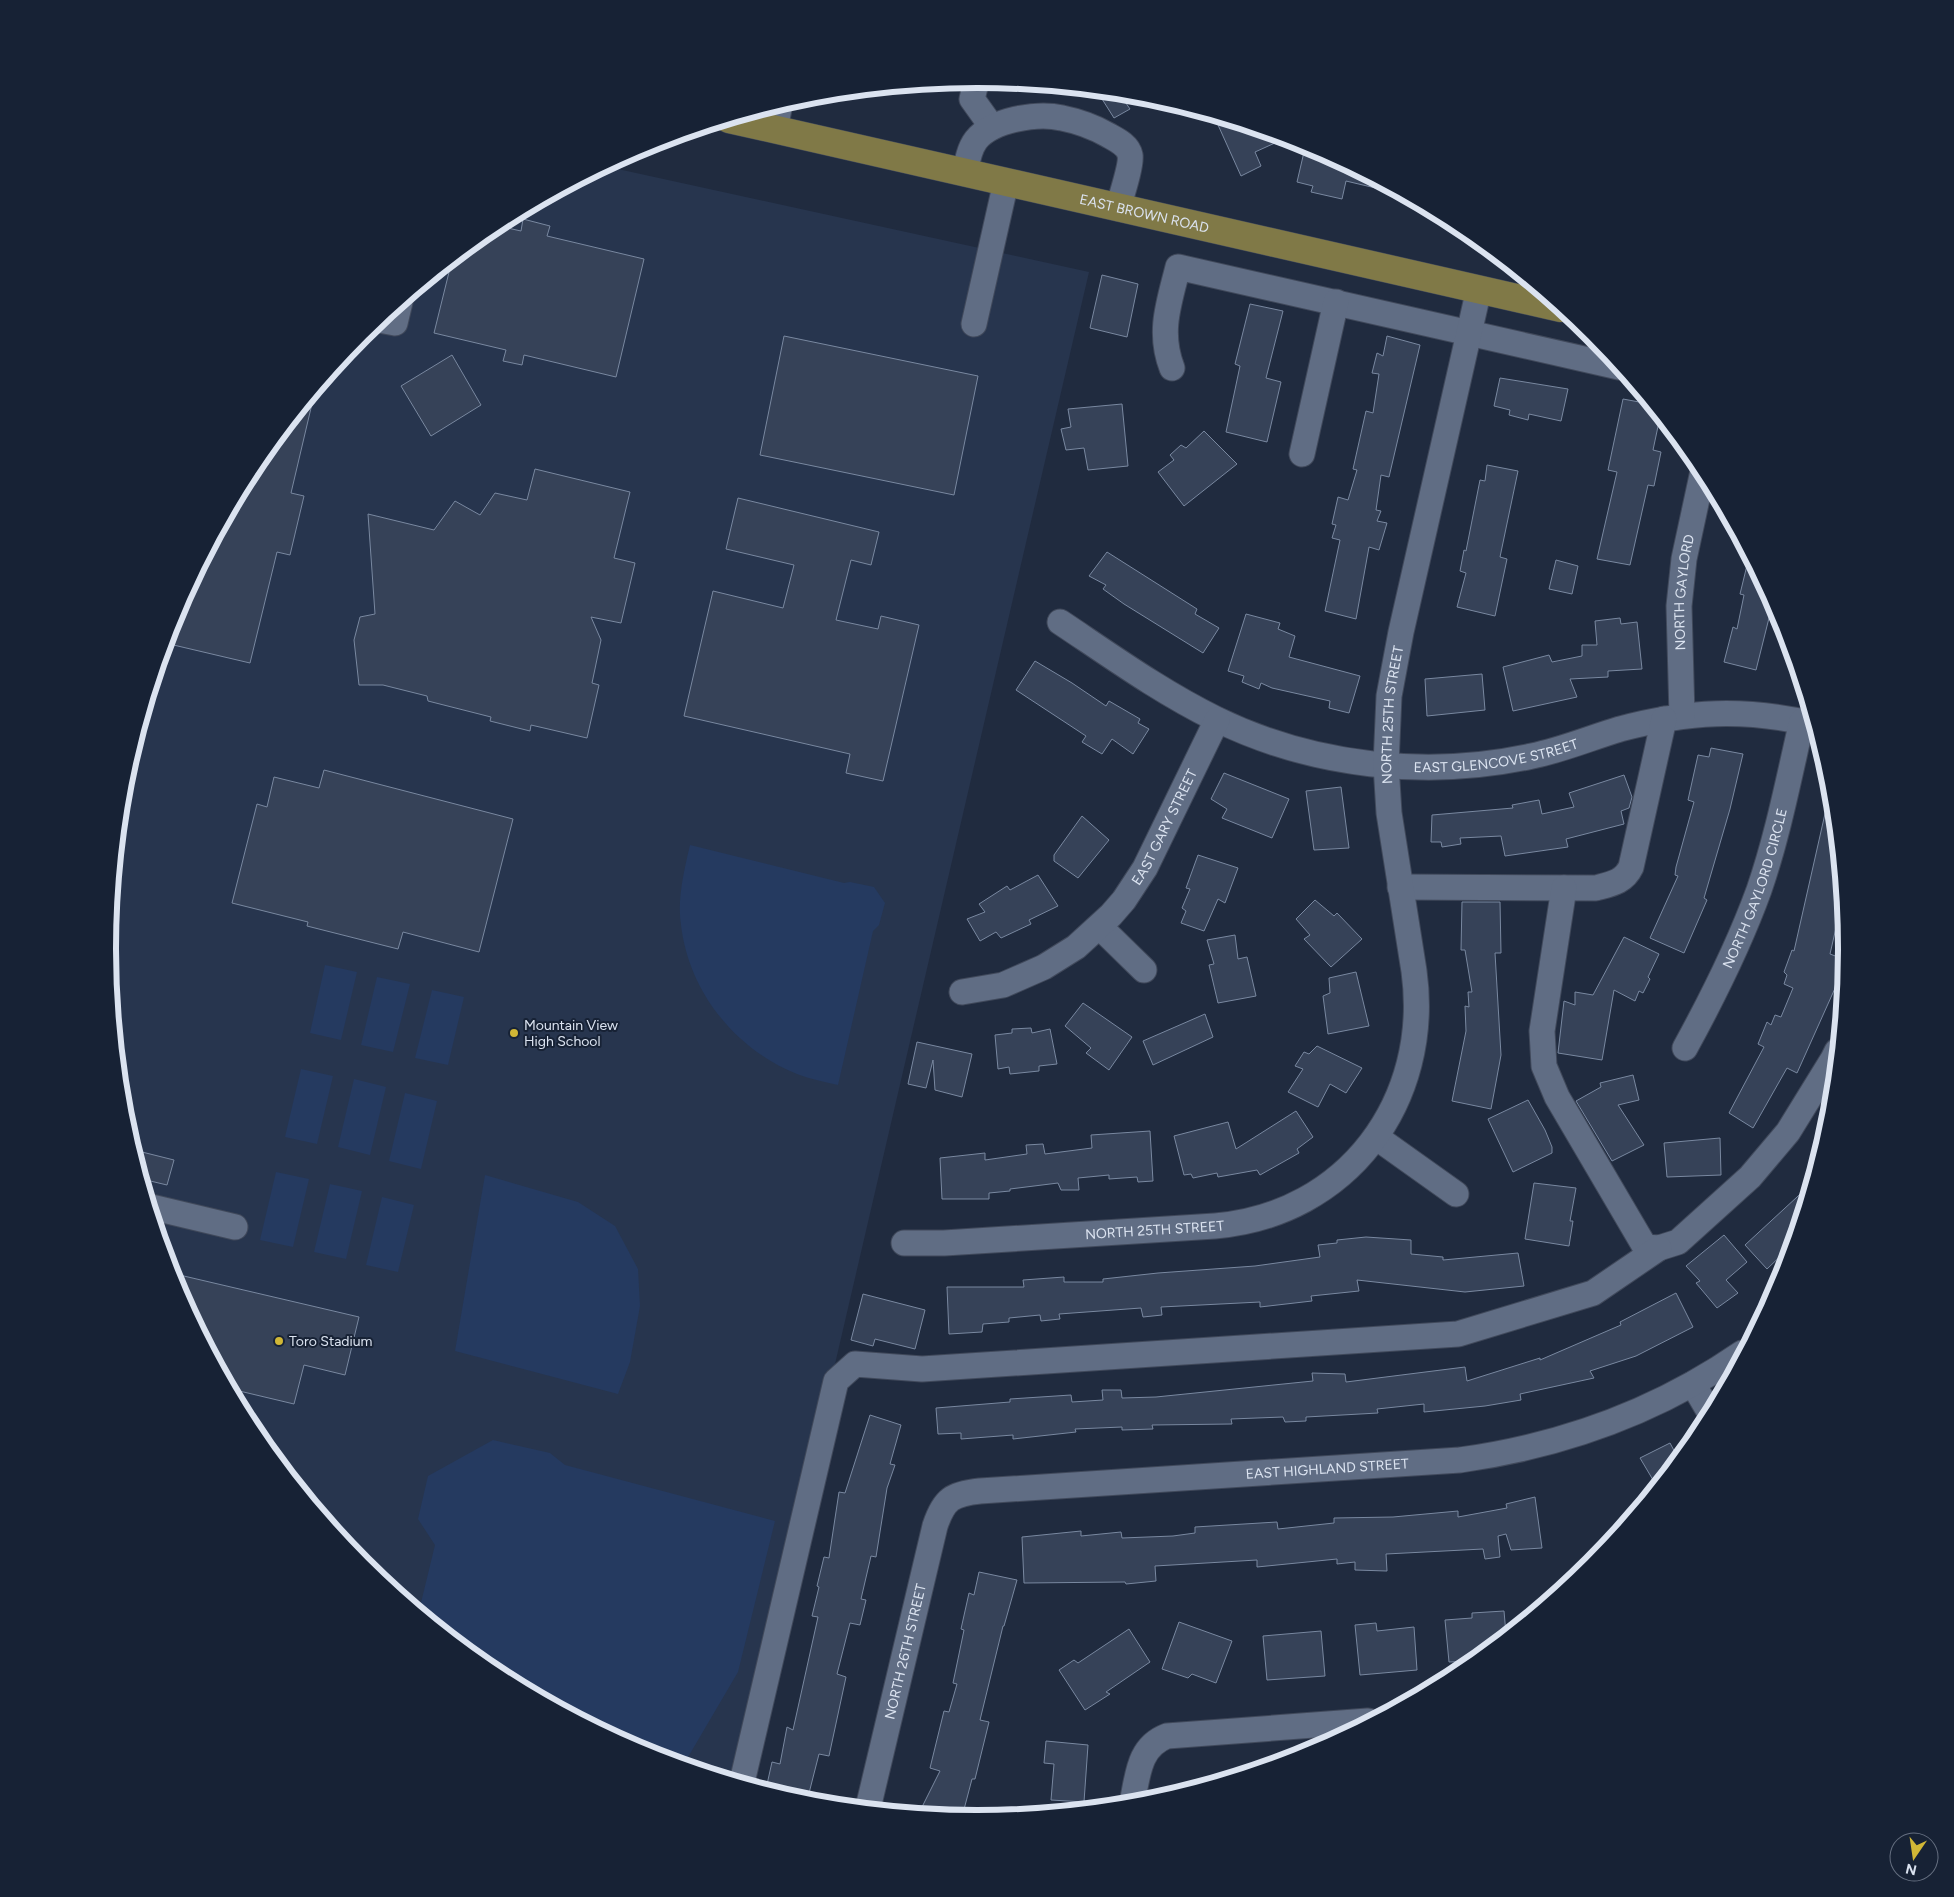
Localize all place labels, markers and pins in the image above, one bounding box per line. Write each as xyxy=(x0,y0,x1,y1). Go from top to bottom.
place label: Mountain View High School xyxy=(524,1017,618,1050)
marker: Mountain View High School xyxy=(508,1027,520,1039)
place label: Toro Stadium xyxy=(289,1333,373,1350)
marker: Toro Stadium xyxy=(273,1335,285,1347)

